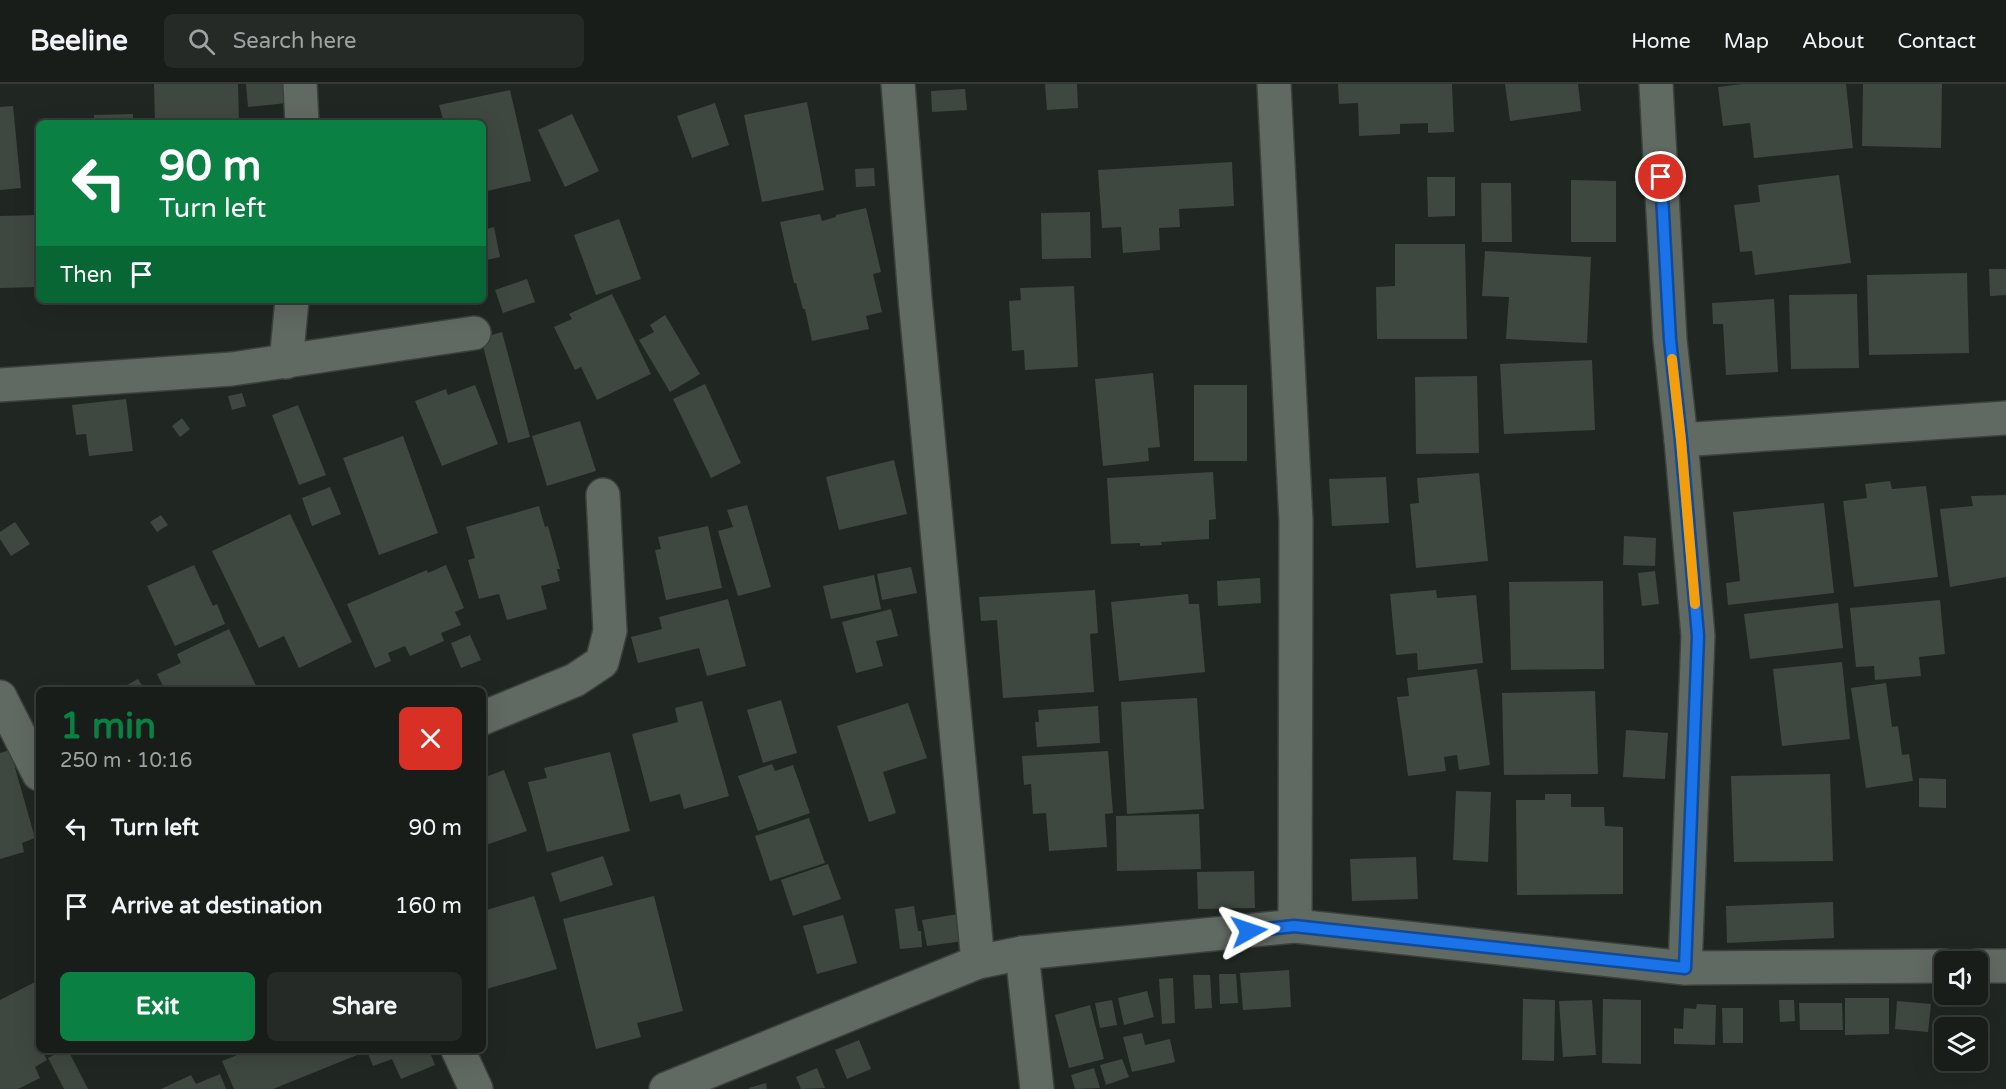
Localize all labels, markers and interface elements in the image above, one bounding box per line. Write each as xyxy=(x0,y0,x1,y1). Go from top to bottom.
search box xyxy=(164,14,584,68)
text: Beeline xyxy=(30,24,128,58)
icon: search xyxy=(185,25,218,58)
text: Search here xyxy=(233,28,357,54)
text: Home xyxy=(1631,29,1691,54)
text: Map xyxy=(1724,29,1769,54)
text: About xyxy=(1802,29,1864,54)
text: Contact xyxy=(1897,29,1976,54)
text: 90 m xyxy=(159,141,261,192)
icon: left xyxy=(60,144,138,222)
pin xyxy=(1635,151,1686,202)
icon: arrive xyxy=(1644,160,1677,193)
text: Turn left xyxy=(159,192,266,225)
icon: arrive xyxy=(125,258,158,291)
text: Then xyxy=(60,262,113,288)
text: 1 min xyxy=(60,705,156,748)
button: close xyxy=(399,707,462,770)
text: 250 m · 10:16 xyxy=(60,749,192,773)
icon: left xyxy=(60,812,93,845)
text: Turn left xyxy=(111,815,199,841)
text: 90 m xyxy=(408,815,462,841)
icon: arrive xyxy=(60,890,93,923)
text: Arrive at destination xyxy=(111,893,322,919)
text: 160 m xyxy=(395,893,462,919)
position arrow xyxy=(1217,899,1281,963)
map controls xyxy=(1934,951,1988,1071)
button: sound xyxy=(1934,951,1988,1005)
button: Exit xyxy=(60,972,255,1041)
button: Share xyxy=(267,972,462,1041)
button: layers xyxy=(1934,1017,1988,1071)

